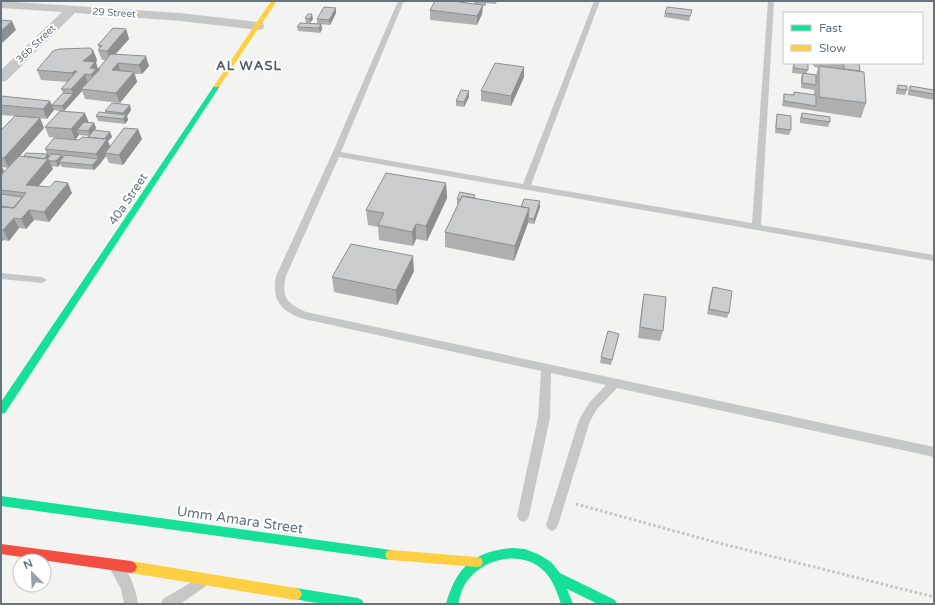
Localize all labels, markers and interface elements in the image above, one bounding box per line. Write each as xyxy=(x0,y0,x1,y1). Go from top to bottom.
street label: 29 Street xyxy=(92,5,136,21)
legend xyxy=(783,12,923,64)
text: Fast xyxy=(819,21,843,35)
street label: 36b Street xyxy=(14,22,58,66)
text: Slow xyxy=(819,41,846,55)
district label: AL WASL xyxy=(216,58,282,74)
street label: 40a Street xyxy=(106,170,151,227)
street label: Umm Amara Street xyxy=(176,503,305,537)
north arrow xyxy=(12,553,52,593)
text: N xyxy=(21,557,35,572)

